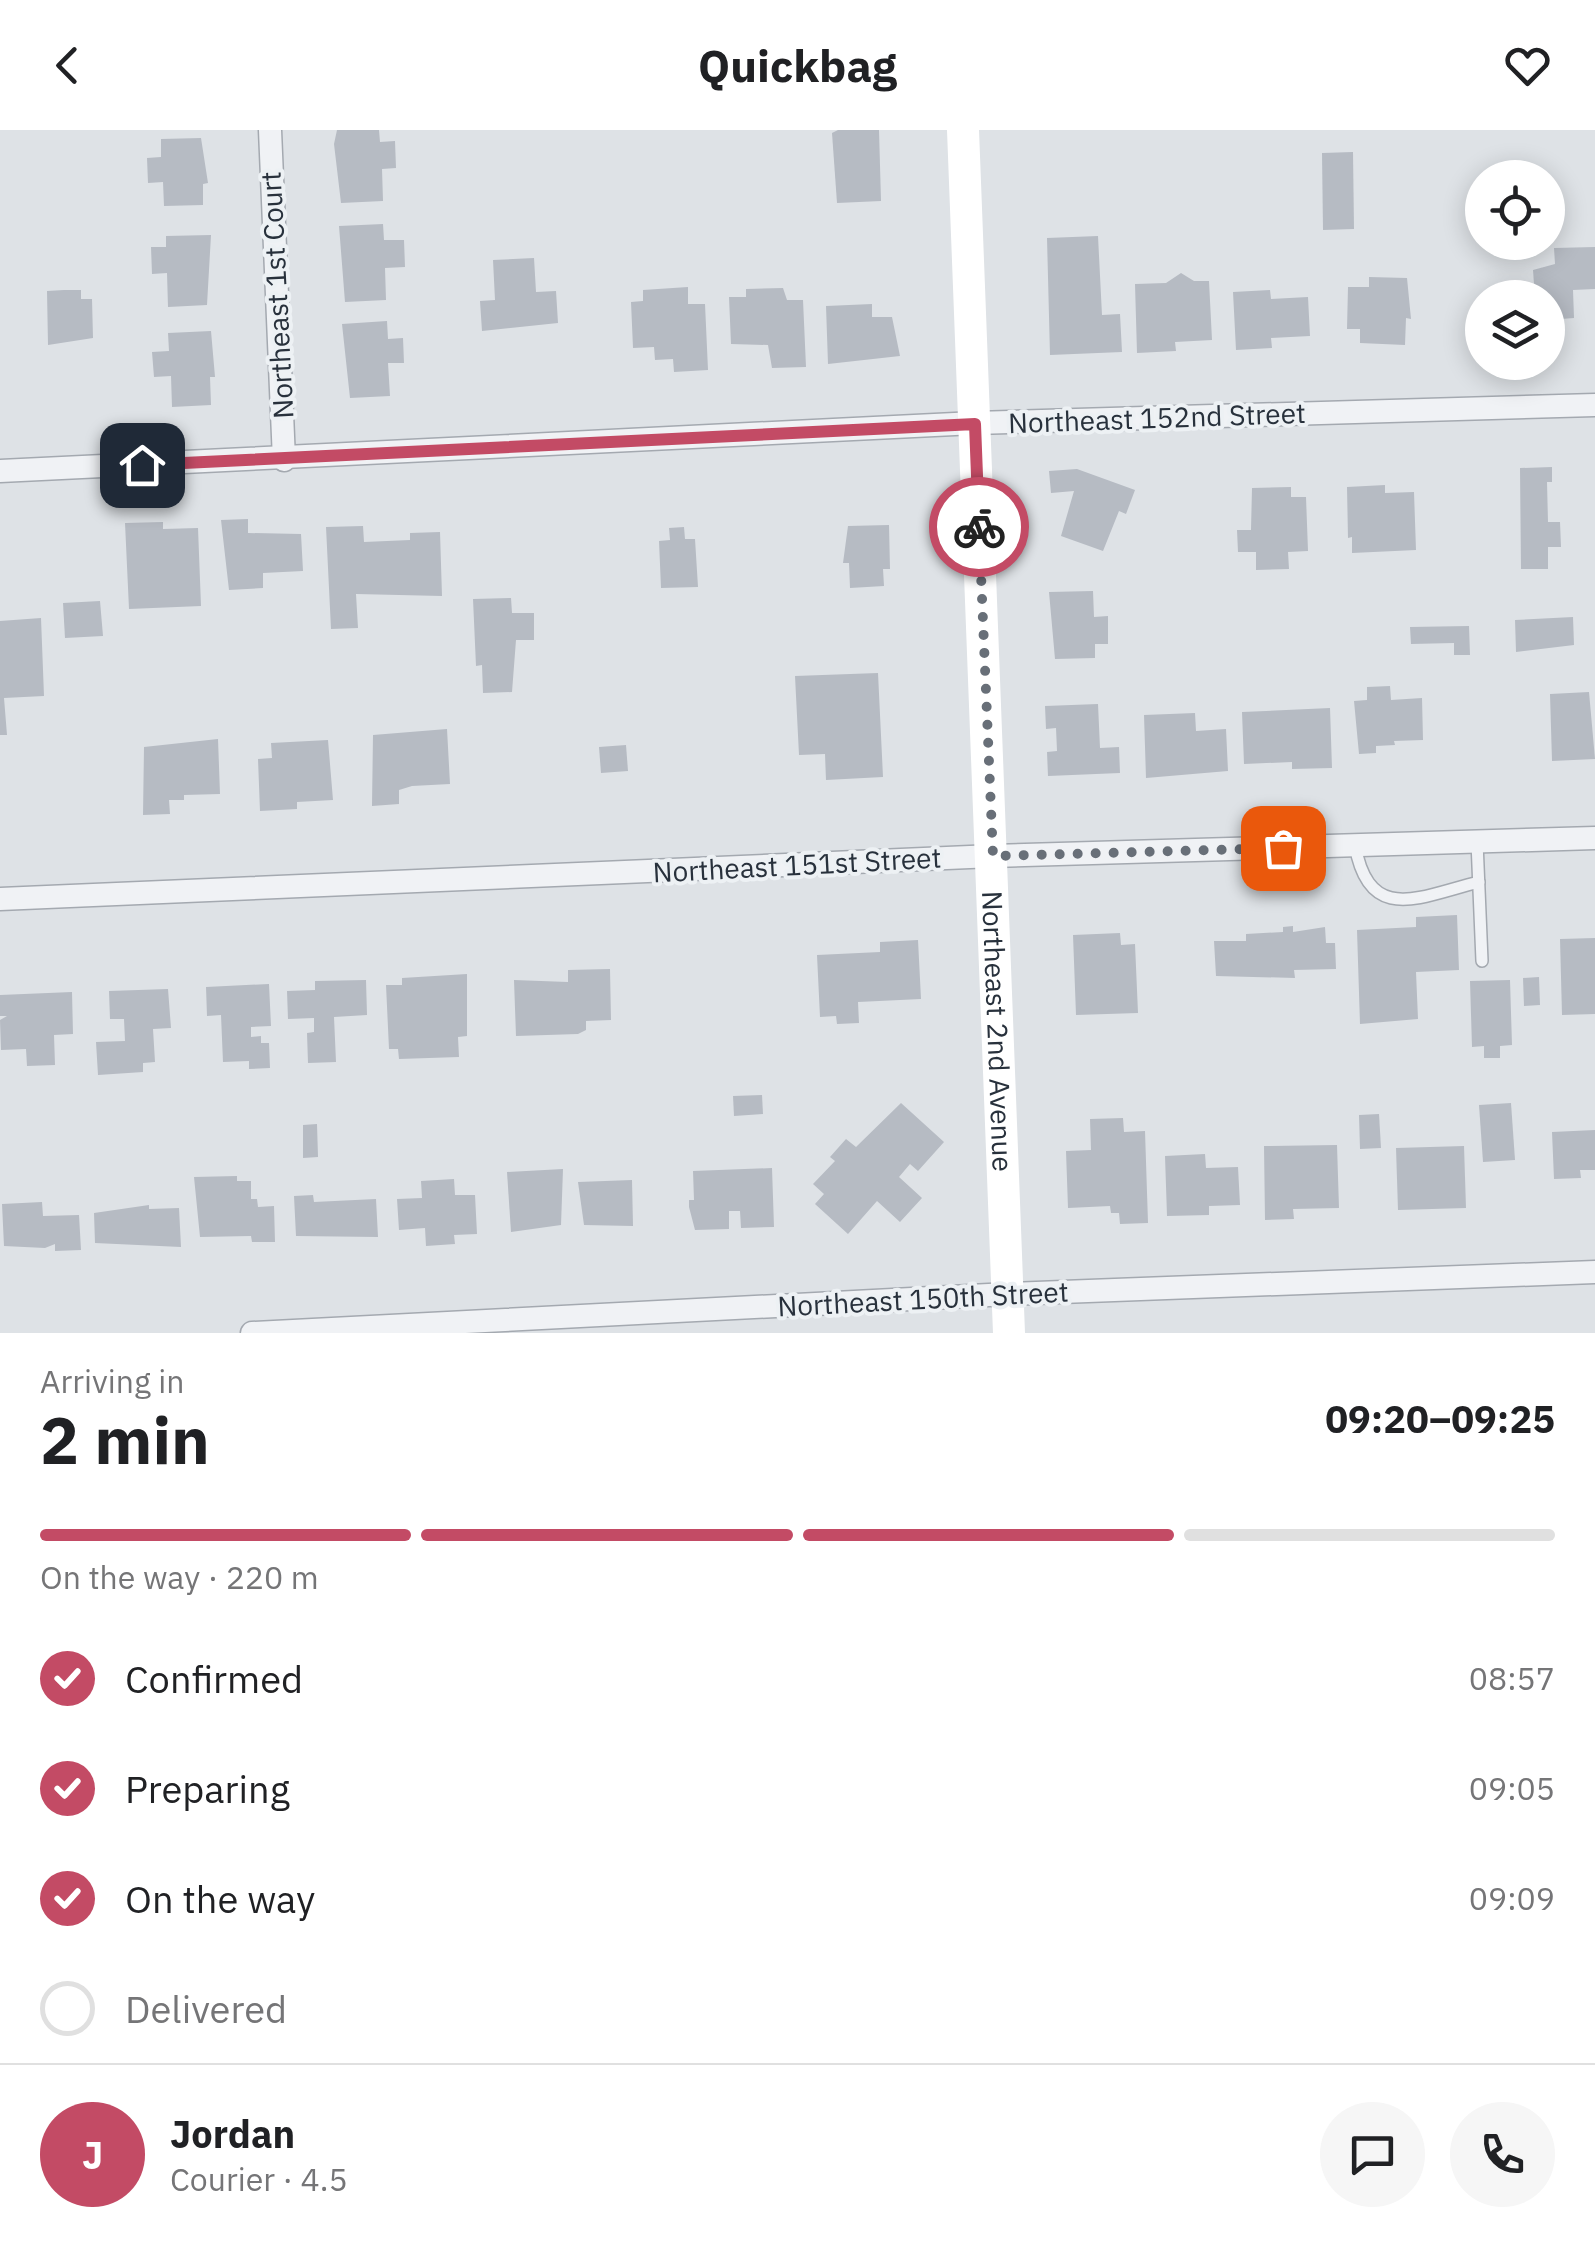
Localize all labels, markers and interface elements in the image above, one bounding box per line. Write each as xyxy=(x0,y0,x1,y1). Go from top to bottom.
text: Quickbag xyxy=(698,36,897,94)
icon: back xyxy=(40,38,95,93)
icon: heart xyxy=(1500,38,1555,93)
map controls xyxy=(1465,160,1565,380)
button: locate xyxy=(1465,160,1565,260)
street label: Northeast 1st Court xyxy=(252,170,301,420)
button: layers xyxy=(1465,280,1565,380)
street label: Northeast 152nd Street xyxy=(1008,394,1306,441)
pin xyxy=(100,423,185,508)
icon: home xyxy=(115,438,170,493)
courier xyxy=(929,477,1029,577)
icon: bike xyxy=(952,500,1007,555)
pin xyxy=(1241,806,1326,891)
icon: bag xyxy=(1256,821,1311,876)
street label: Northeast 151st Street xyxy=(652,838,942,891)
street label: Northeast 2nd Avenue xyxy=(974,890,1022,1172)
street label: Northeast 150th Street xyxy=(777,1272,1069,1325)
text: Arriving in xyxy=(40,1360,185,1402)
text: 09:20–09:25 xyxy=(1325,1394,1555,1443)
text: 2 min xyxy=(40,1397,210,1482)
text: On the way · 220 m xyxy=(40,1556,319,1598)
icon: check xyxy=(40,1651,95,1706)
text: Confirmed xyxy=(125,1654,303,1703)
text: 08:57 xyxy=(1469,1657,1555,1699)
icon: check xyxy=(40,1761,95,1816)
text: Preparing xyxy=(125,1764,290,1813)
text: 09:05 xyxy=(1469,1767,1555,1809)
icon: check xyxy=(40,1871,95,1926)
text: On the way xyxy=(125,1874,315,1923)
text: 09:09 xyxy=(1469,1877,1555,1919)
text: Delivered xyxy=(125,1984,287,2033)
button: chat xyxy=(1320,2102,1425,2207)
button: phone xyxy=(1450,2102,1555,2207)
text: Jordan xyxy=(170,2109,295,2158)
text: J xyxy=(82,2130,103,2179)
text: Courier · 4.5 xyxy=(170,2158,348,2200)

